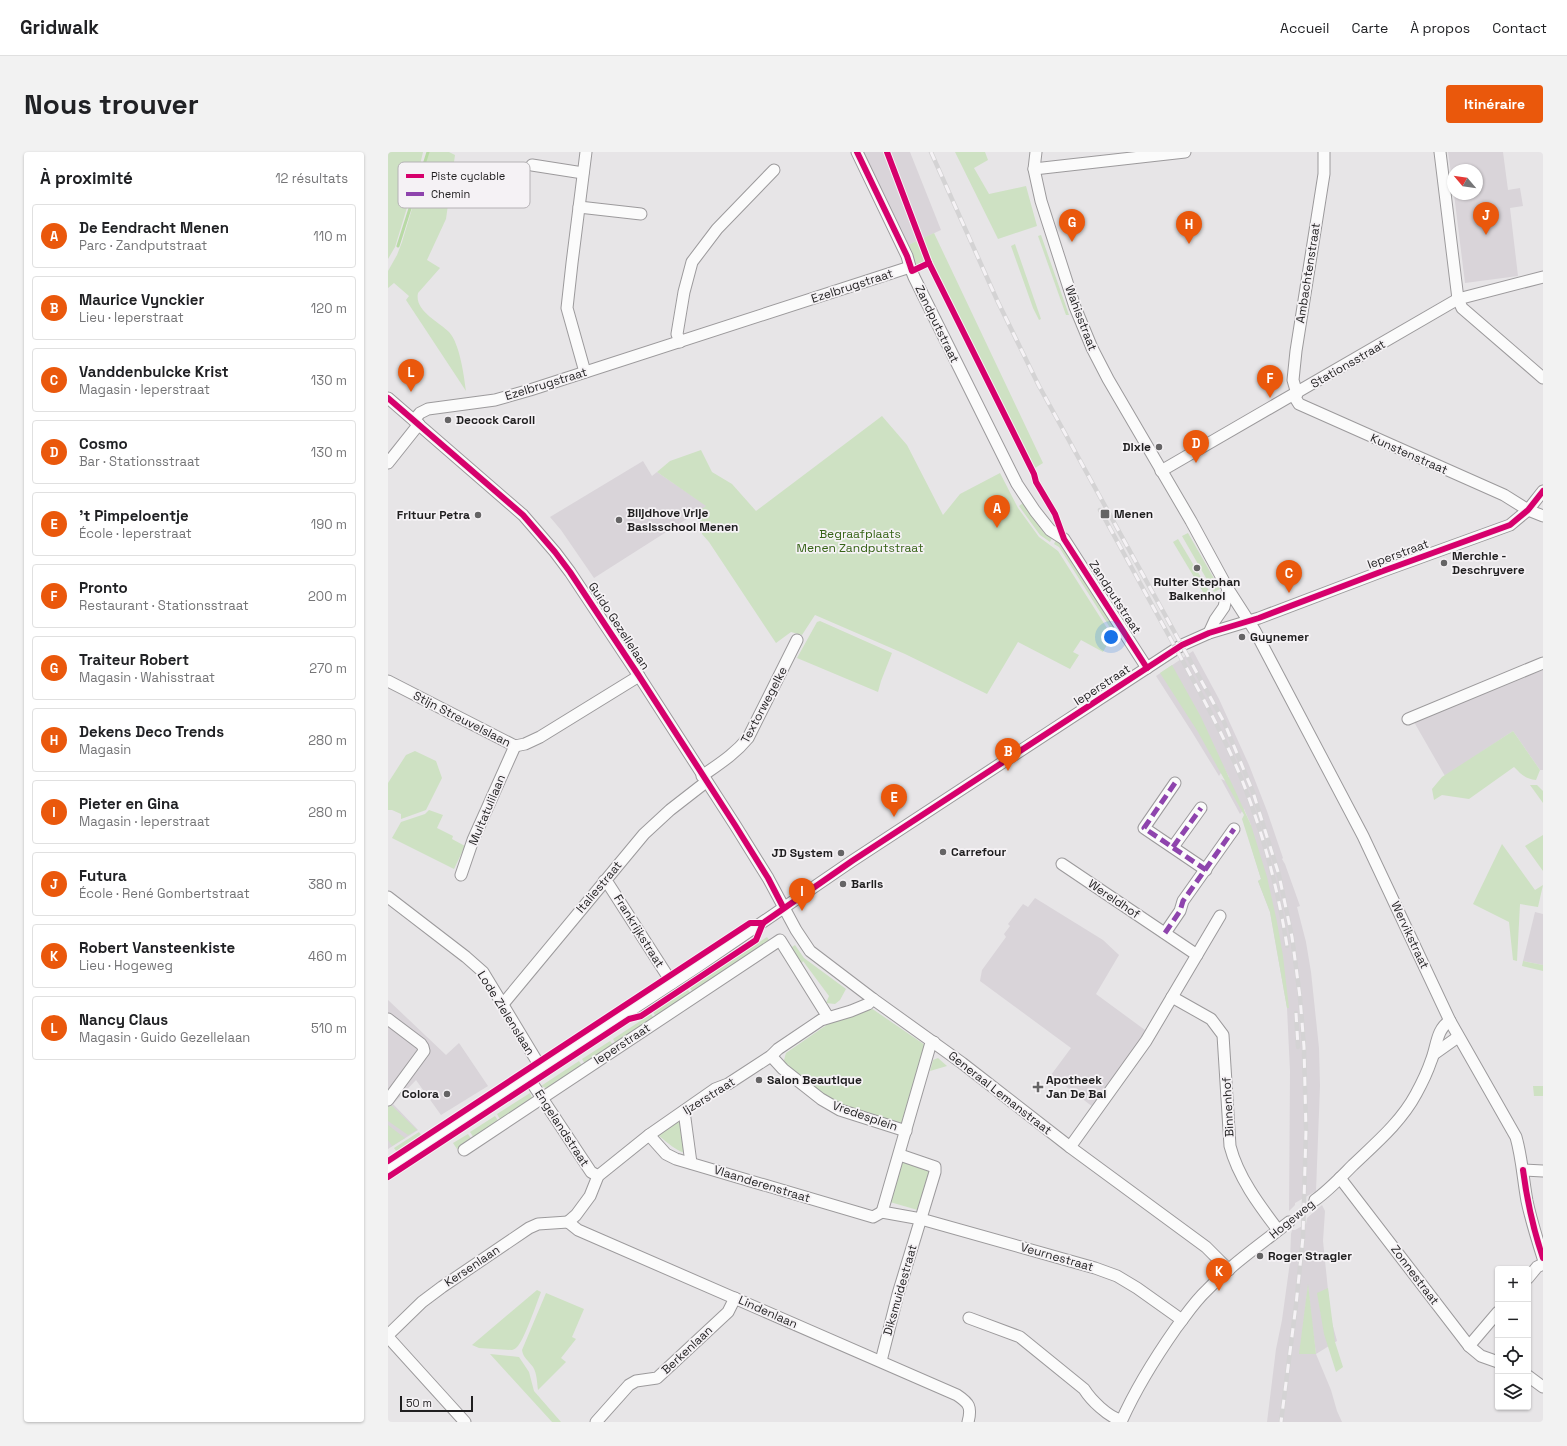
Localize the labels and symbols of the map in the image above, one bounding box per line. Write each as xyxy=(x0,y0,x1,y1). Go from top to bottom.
legend xyxy=(398,162,530,208)
north arrow xyxy=(1447,164,1483,200)
text: Piste cyclable xyxy=(431,169,505,183)
text: Chemin xyxy=(431,187,470,201)
pin: J xyxy=(1473,202,1499,235)
pin: G xyxy=(1059,209,1085,242)
pin: H xyxy=(1176,211,1202,244)
street label: Ambachtenstraat xyxy=(1292,222,1324,324)
street label: Ezelbrugstraat xyxy=(809,265,895,307)
street label: Zandputstraat xyxy=(911,283,963,365)
street label: Wahisstraat xyxy=(1061,283,1101,353)
street label: Stationsstraat xyxy=(1308,336,1388,392)
pin: L xyxy=(398,359,424,392)
street label: Ezelbrugstraat xyxy=(503,364,589,404)
pin: F xyxy=(1257,365,1283,398)
place label: Decock Caroll xyxy=(456,412,535,428)
marker: Decock Caroll xyxy=(443,415,453,425)
pin: D xyxy=(1183,430,1209,463)
street label: Kunstenstraat xyxy=(1368,430,1450,478)
place label: Dixie xyxy=(1123,439,1151,455)
marker: Dixie xyxy=(1154,442,1164,452)
pin: A xyxy=(984,495,1010,528)
place label: Blijdhove Vrije Basisschool Menen xyxy=(627,505,738,535)
place label: Menen xyxy=(1114,506,1153,522)
place label: Frituur Petra xyxy=(397,507,470,523)
marker: Menen xyxy=(1099,508,1111,520)
marker: Frituur Petra xyxy=(473,510,483,520)
marker: Blijdhove Vrije Basisschool Menen xyxy=(614,515,624,525)
park label: Begraafplaats Menen Zandputstraat xyxy=(797,526,923,556)
street label: Ieperstraat xyxy=(1365,535,1431,573)
place label: Merchie - Deschryvere xyxy=(1452,548,1525,578)
street label: Zandputstraat xyxy=(1085,557,1145,637)
marker: Merchie - Deschryvere xyxy=(1439,558,1449,568)
pin: C xyxy=(1276,560,1302,593)
marker: Ruiter Stephan Balkenhol xyxy=(1192,563,1202,573)
place label: Ruiter Stephan Balkenhol xyxy=(1154,574,1240,604)
street label: Guido Gezellelaan xyxy=(585,579,653,673)
your location xyxy=(1101,627,1121,647)
place label: Guynemer xyxy=(1250,629,1309,645)
marker: Guynemer xyxy=(1237,632,1247,642)
street label: Ieperstraat xyxy=(1071,661,1133,709)
street label: Textorwegelke xyxy=(737,664,791,746)
street label: Stijn Streuvelslaan xyxy=(410,687,514,751)
pin: B xyxy=(995,738,1021,771)
street label: Multatulilaan xyxy=(465,772,509,848)
pin: E xyxy=(881,784,907,817)
place label: Carrefour xyxy=(951,844,1006,860)
place label: JD System xyxy=(771,845,833,861)
marker: Carrefour xyxy=(938,847,948,857)
marker: JD System xyxy=(836,848,846,858)
street label: Italiestraat xyxy=(573,858,625,916)
place label: Barlis xyxy=(851,876,883,892)
street label: Wereldhof xyxy=(1085,876,1143,922)
pin: I xyxy=(789,878,815,911)
marker: Barlis xyxy=(838,879,848,889)
street label: Frankrijkstraat xyxy=(610,891,668,971)
street label: Wervikstraat xyxy=(1387,899,1433,971)
street label: Lode Zielenslaan xyxy=(474,968,538,1058)
street label: Ieperstraat xyxy=(591,1020,653,1068)
street label: Generaal Lemanstraat xyxy=(945,1048,1055,1138)
place label: Salon Beautique xyxy=(767,1072,862,1088)
place label: Apotheek Jan De Bal xyxy=(1046,1072,1106,1102)
street label: Ijzerstraat xyxy=(680,1074,738,1118)
marker: Salon Beautique xyxy=(754,1075,764,1085)
street label: Binnenhof xyxy=(1218,1077,1238,1137)
marker: Apotheek Jan De Bal xyxy=(1033,1082,1043,1092)
place label: Colora xyxy=(402,1086,439,1102)
street label: Engelandstraat xyxy=(531,1086,593,1170)
marker: Colora xyxy=(442,1089,452,1099)
street label: Vredesplein xyxy=(830,1097,900,1135)
street label: Vlaanderenstraat xyxy=(712,1162,812,1206)
street label: Hogeweg xyxy=(1266,1196,1318,1242)
street label: Veurnestraat xyxy=(1019,1239,1095,1275)
street label: Kersenlaan xyxy=(441,1242,503,1290)
street label: Zonnestraat xyxy=(1387,1242,1443,1308)
street label: Diksmuidestraat xyxy=(879,1243,921,1337)
place label: Roger Stragier xyxy=(1268,1248,1352,1264)
marker: Roger Stragier xyxy=(1255,1251,1265,1261)
pin: K xyxy=(1206,1258,1232,1291)
street label: Lindenlaan xyxy=(736,1292,800,1332)
street label: Berkenlaan xyxy=(658,1322,716,1378)
scale bar xyxy=(400,1394,473,1413)

